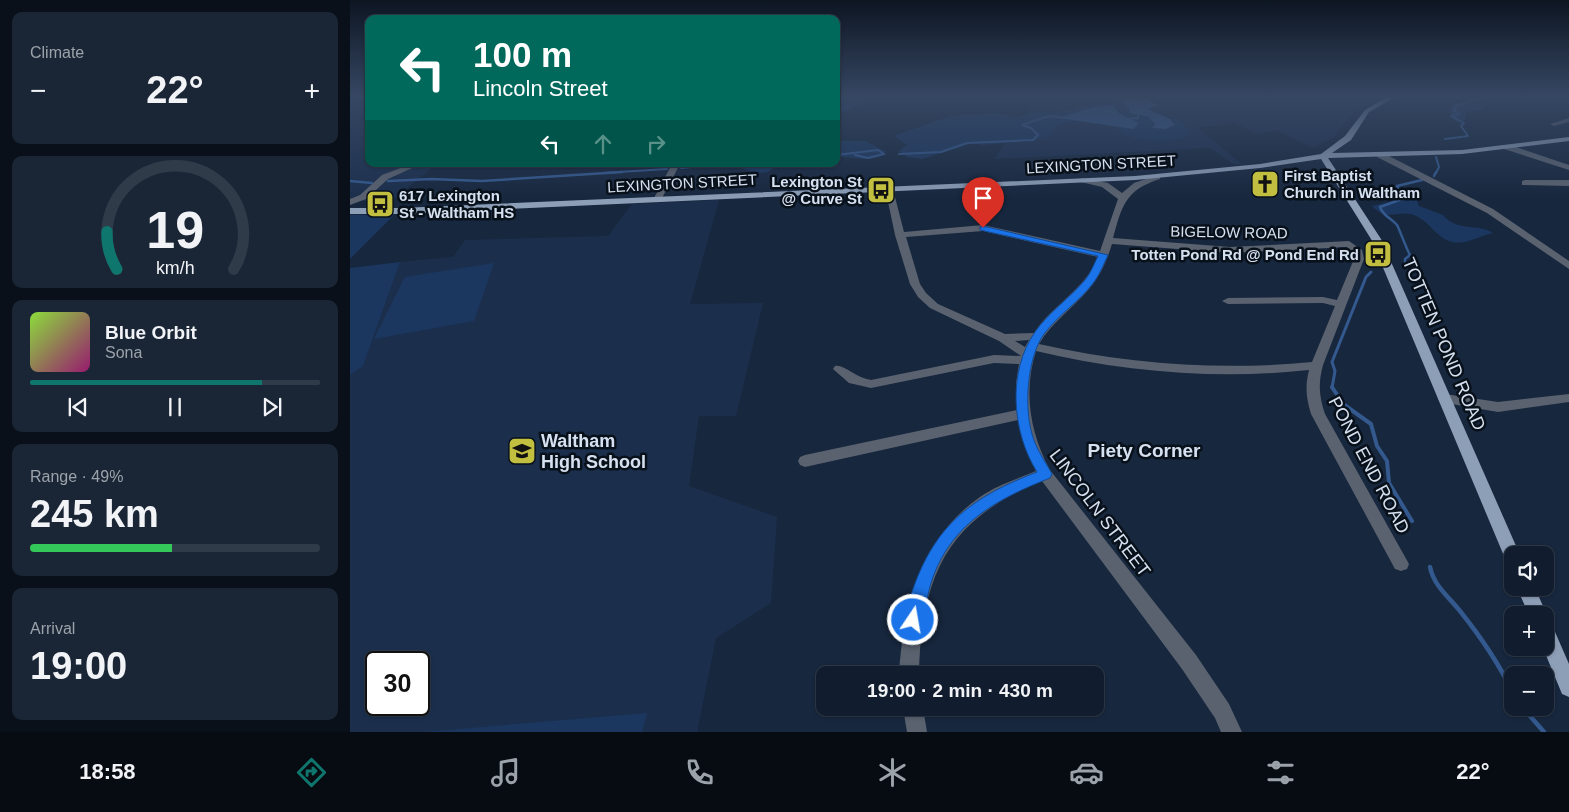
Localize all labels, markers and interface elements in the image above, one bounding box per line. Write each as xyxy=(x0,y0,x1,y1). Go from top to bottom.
icon: left xyxy=(390,35,455,100)
text: 100 m xyxy=(473,35,572,74)
text: Climate xyxy=(30,44,84,61)
text: 22° xyxy=(146,69,204,111)
text: − xyxy=(30,75,46,106)
text: + xyxy=(304,75,320,106)
text: Lincoln Street xyxy=(473,76,608,101)
icon: left xyxy=(536,130,564,158)
icon: ahead xyxy=(589,130,617,158)
icon: right xyxy=(642,130,670,158)
street label: LEXINGTON STREET xyxy=(1026,152,1176,176)
place label: First Baptist Church in Waltham xyxy=(1284,167,1420,201)
church icon: First Baptist Church in Waltham xyxy=(1250,169,1280,199)
street label: LEXINGTON STREET xyxy=(607,171,757,195)
place label: Lexington St @ Curve St xyxy=(771,173,862,207)
bus stop icon: Lexington St @ Curve St xyxy=(866,175,896,205)
pin xyxy=(962,177,1004,228)
icon: arrive xyxy=(969,184,997,212)
place label: 617 Lexington St - Waltham HS xyxy=(399,187,514,221)
bus stop icon: 617 Lexington St - Waltham HS xyxy=(365,189,395,219)
text: 19 xyxy=(146,201,204,259)
street label: BIGELOW ROAD xyxy=(1170,222,1288,242)
bus stop icon: Totten Pond Rd @ Pond End Rd xyxy=(1363,239,1393,269)
place label: Totten Pond Rd @ Pond End Rd xyxy=(1131,246,1359,263)
street label: TOTTEN POND ROAD xyxy=(1399,255,1489,433)
text: km/h xyxy=(156,258,194,278)
text: Blue Orbit xyxy=(105,322,197,343)
text: Sona xyxy=(105,344,142,361)
icon: previous xyxy=(64,393,92,421)
icon: pause xyxy=(161,393,189,421)
icon: next xyxy=(258,393,286,421)
street label: POND END ROAD xyxy=(1324,393,1414,537)
place label: Waltham High School xyxy=(541,431,646,472)
school or university icon: Waltham High School xyxy=(507,436,537,466)
district label: Piety Corner xyxy=(1088,440,1201,461)
street label: LINCOLN STREET xyxy=(1046,445,1154,581)
text: Range · 49% xyxy=(30,468,123,485)
text: 245 km xyxy=(30,493,159,535)
map controls xyxy=(1504,546,1554,716)
button: sound xyxy=(1504,546,1554,596)
position arrow xyxy=(886,593,938,645)
button: + xyxy=(1504,606,1554,656)
text: Arrival xyxy=(30,620,75,637)
text: 19:00 xyxy=(30,645,127,687)
speed limit sign: 30 xyxy=(365,651,430,716)
button: − xyxy=(1504,666,1554,716)
text: 19:00 · 2 min · 430 m xyxy=(867,680,1053,701)
icon: directions xyxy=(294,755,329,790)
icon: music xyxy=(488,755,523,790)
icon: phone xyxy=(682,755,717,790)
icon: climate xyxy=(875,755,910,790)
icon: car xyxy=(1069,755,1104,790)
icon: filters xyxy=(1263,755,1298,790)
text: 18:58 xyxy=(79,759,136,784)
text: 22° xyxy=(1456,759,1490,784)

